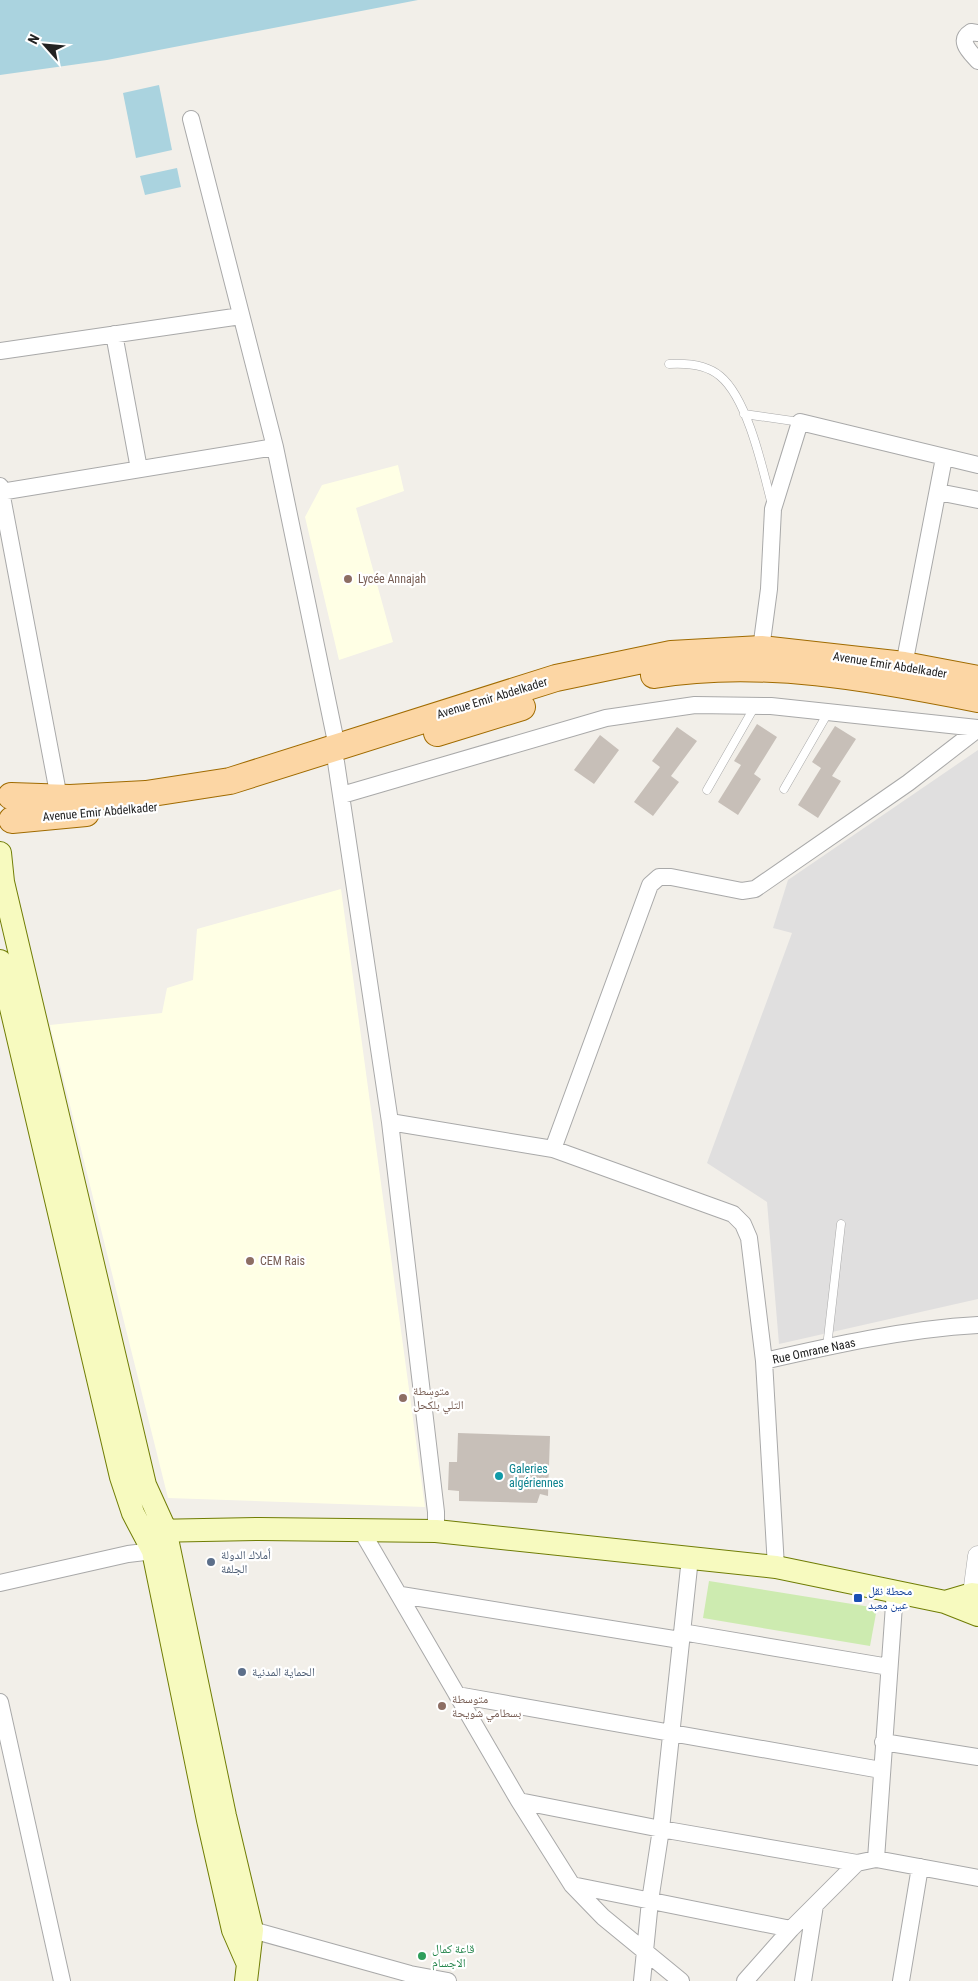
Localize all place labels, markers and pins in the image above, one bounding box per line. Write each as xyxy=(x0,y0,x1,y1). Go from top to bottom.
place label: Lycée Annajah xyxy=(358,572,426,586)
marker: Lycée Annajah xyxy=(342,573,354,585)
place label: CEM Rais xyxy=(260,1254,305,1268)
marker: CEM Rais xyxy=(244,1255,256,1267)
place label: متوسطة التلي بلكحل xyxy=(413,1384,464,1415)
marker: متوسطة التلي بلكحل xyxy=(397,1392,409,1404)
place label: Galeries algériennes xyxy=(509,1462,564,1490)
marker: Galeries algériennes xyxy=(493,1470,505,1482)
place label: أملاك الدولة الجلفة xyxy=(221,1548,271,1576)
marker: أملاك الدولة الجلفة xyxy=(205,1556,217,1568)
place label: محطة نقل عين معبد xyxy=(868,1584,912,1612)
marker: محطة نقل عين معبد xyxy=(852,1592,864,1604)
place label: الحماية المدنية xyxy=(252,1665,315,1679)
marker: الحماية المدنية xyxy=(236,1666,248,1678)
place label: متوسطة بسطامي شويحة xyxy=(452,1692,521,1723)
marker: متوسطة بسطامي شويحة xyxy=(436,1700,448,1712)
place label: قاعة كمال الاجسام xyxy=(432,1942,474,1971)
marker: قاعة كمال الاجسام xyxy=(416,1950,428,1962)

